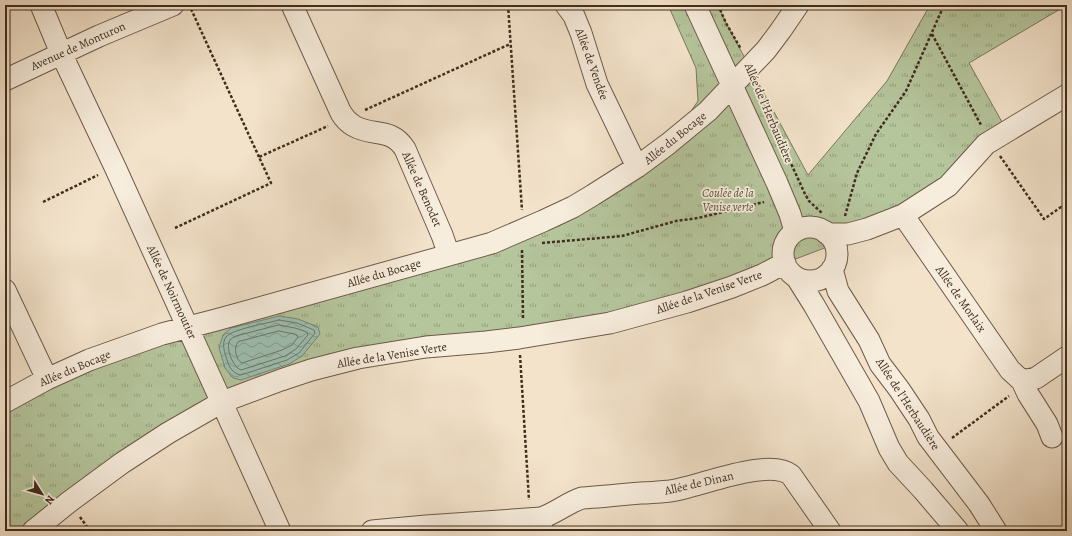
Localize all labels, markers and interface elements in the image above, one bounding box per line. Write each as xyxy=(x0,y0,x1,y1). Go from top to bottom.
street label: Avenue de Monturon xyxy=(27,18,128,75)
street label: Allée de Vendée xyxy=(571,25,612,102)
street label: Allée de l'Herbaudière xyxy=(740,60,797,165)
street label: Allée du Bocage xyxy=(640,108,710,169)
street label: Allée de Benodet xyxy=(398,148,446,229)
park label: Coulée de la Venise verte xyxy=(702,185,754,215)
street label: Allée de Noirmoutier xyxy=(143,241,201,342)
street label: Allée du Bocage xyxy=(344,255,423,291)
street label: Allée de Morlaix xyxy=(931,262,990,336)
street label: Allée de la Venise Verte xyxy=(653,266,764,318)
street label: Allée de la Venise Verte xyxy=(335,338,448,372)
street label: Allée du Bocage xyxy=(36,346,113,391)
street label: Allée de l'Herbaudière xyxy=(872,354,944,453)
street label: Allée de Dinan xyxy=(662,467,736,499)
north arrow xyxy=(22,474,62,514)
text: N xyxy=(41,492,58,507)

